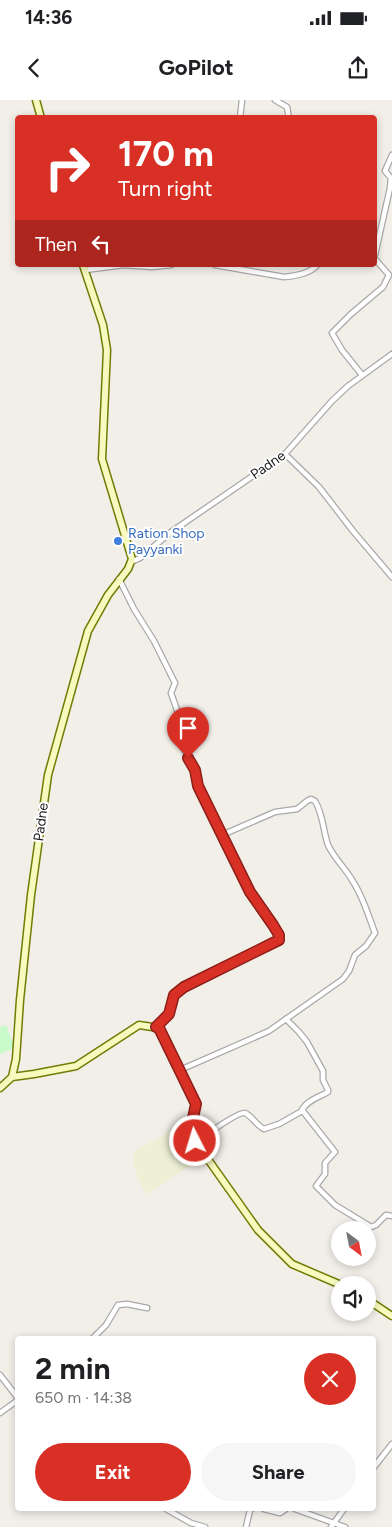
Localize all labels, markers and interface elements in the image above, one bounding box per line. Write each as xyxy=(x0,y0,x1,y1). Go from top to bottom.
text: 14:36 xyxy=(25,6,72,29)
icon: back xyxy=(20,54,48,82)
text: GoPilot xyxy=(158,54,234,81)
icon: share xyxy=(344,54,372,82)
text: 170 m xyxy=(118,133,214,175)
icon: right xyxy=(35,135,100,200)
text: Turn right xyxy=(118,175,213,202)
icon: left xyxy=(87,230,115,258)
text: Then xyxy=(35,233,77,256)
street label: Padne xyxy=(247,447,289,483)
place label: Ration Shop Payyanki xyxy=(128,525,205,558)
marker: Ration Shop Payyanki xyxy=(112,535,124,547)
pin xyxy=(167,707,209,758)
icon: arrive xyxy=(174,714,202,742)
street label: Padne xyxy=(30,801,52,842)
position arrow xyxy=(168,1114,220,1166)
north arrow xyxy=(331,1221,376,1266)
map controls xyxy=(331,1221,376,1321)
button: sound xyxy=(331,1276,376,1321)
text: 2 min xyxy=(35,1350,111,1387)
button: close xyxy=(304,1353,356,1405)
text: 650 m · 14:38 xyxy=(35,1388,132,1407)
button: Exit xyxy=(35,1443,191,1501)
button: Share xyxy=(201,1443,356,1501)

